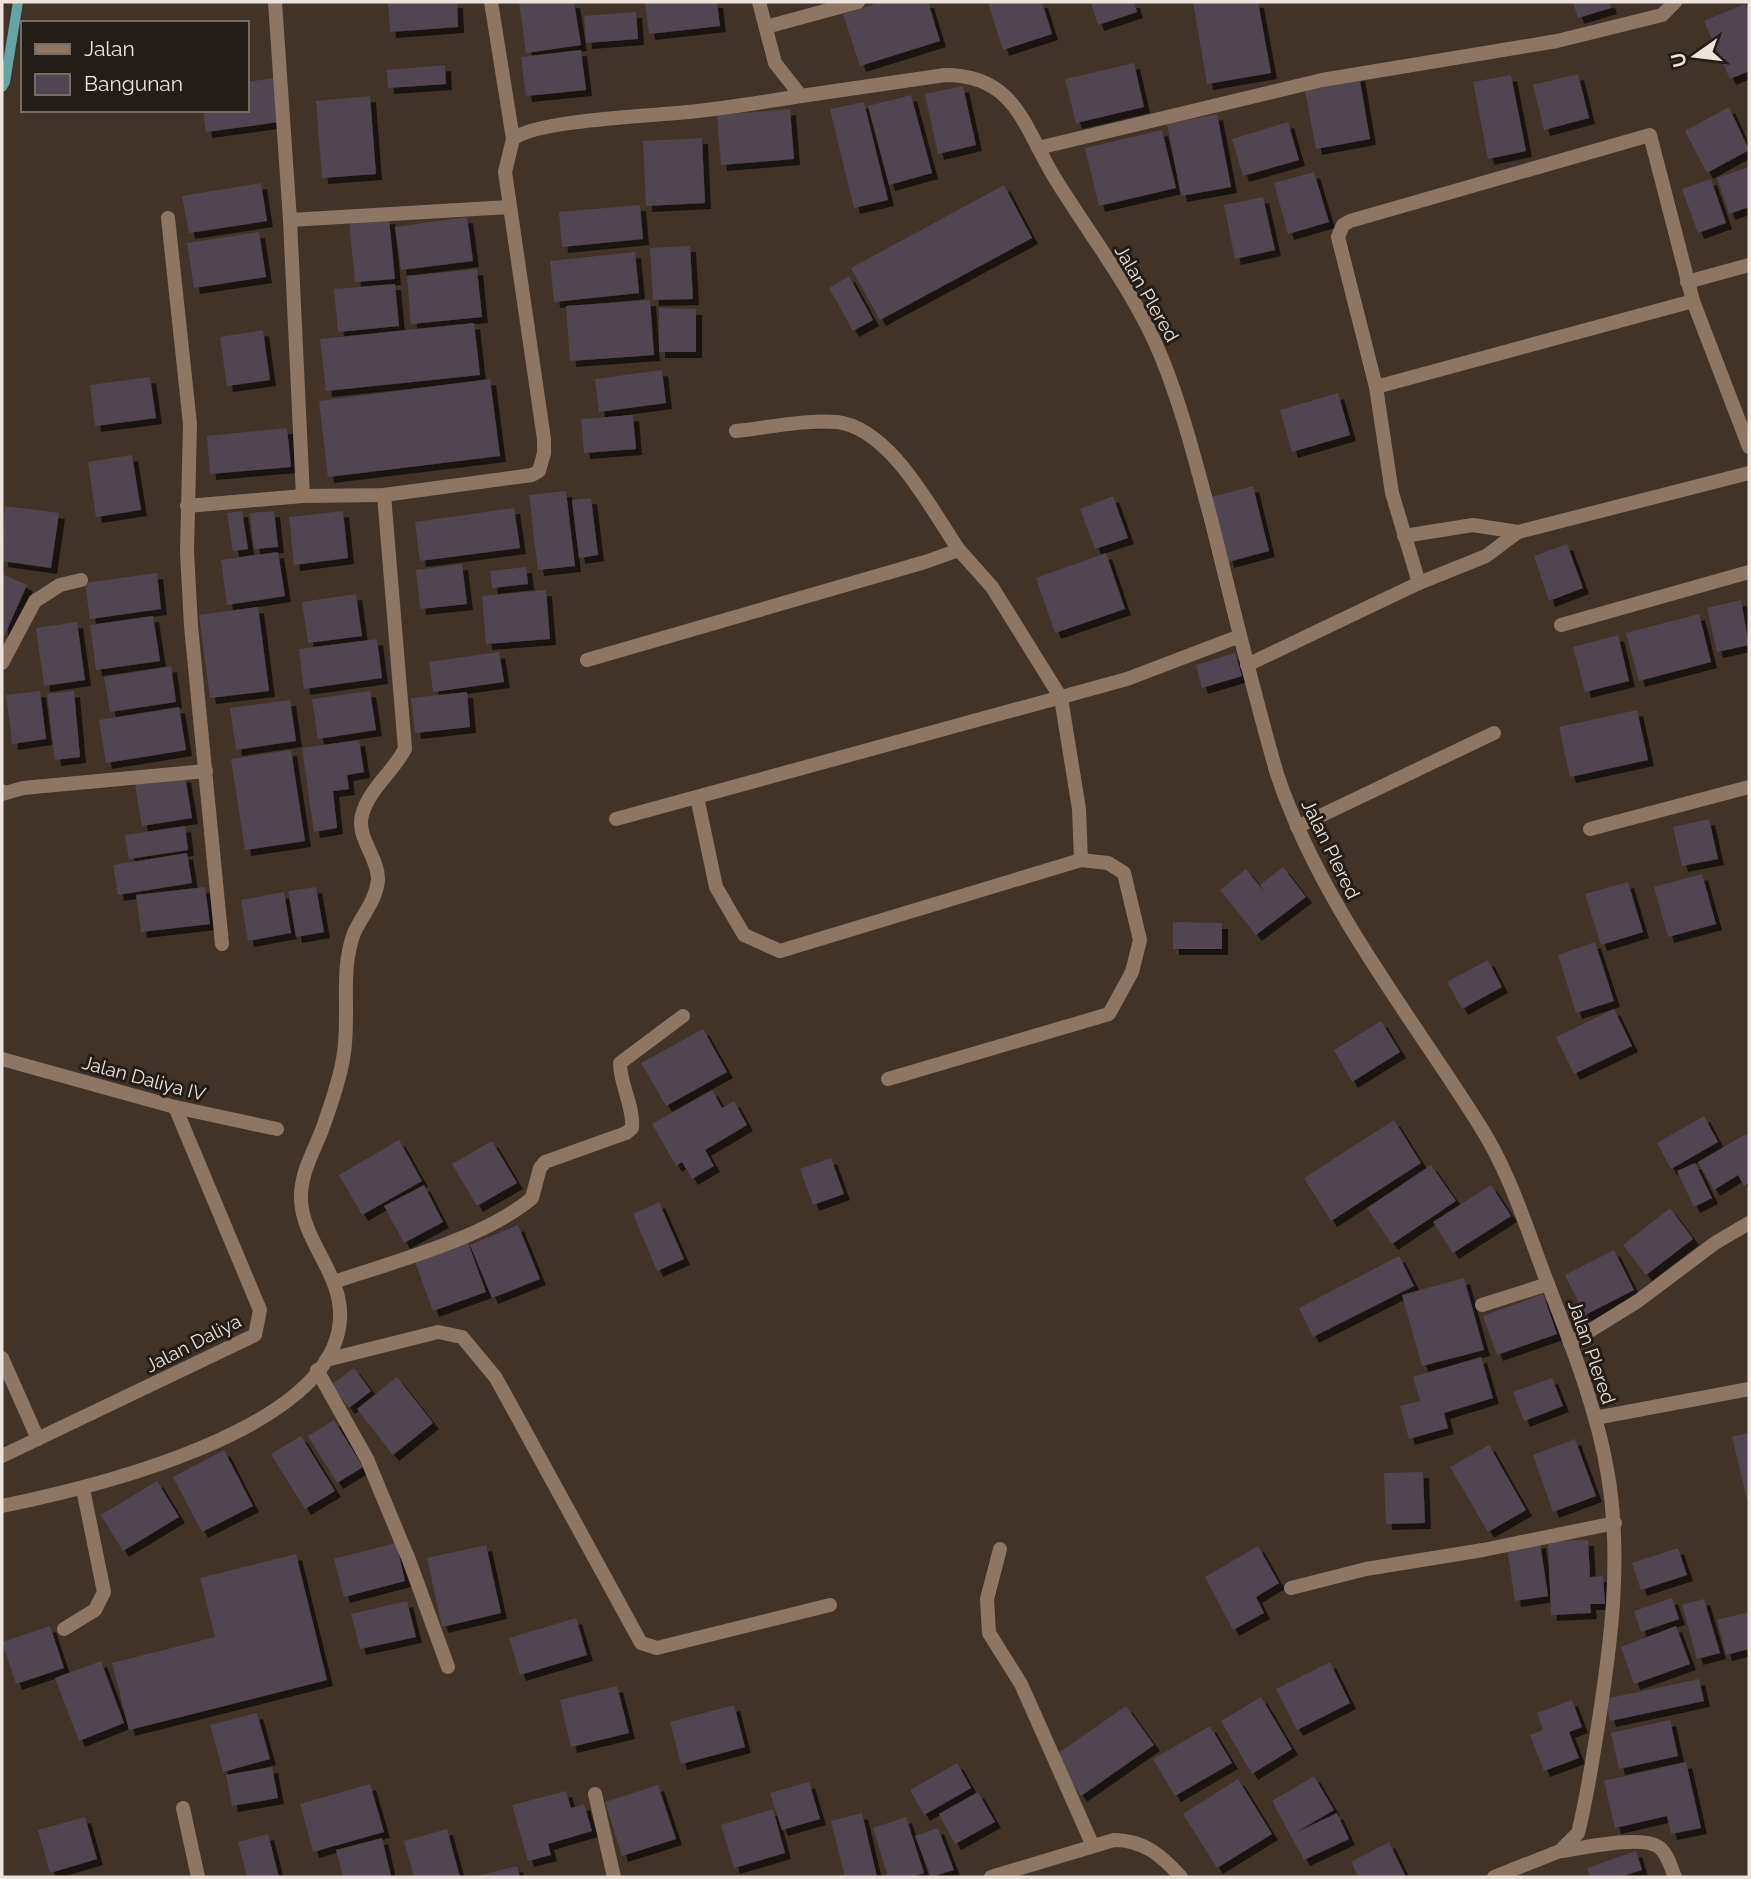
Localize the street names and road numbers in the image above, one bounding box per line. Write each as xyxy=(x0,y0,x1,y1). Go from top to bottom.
street label: Jalan Plered xyxy=(1110,241,1184,345)
street label: Jalan Plered xyxy=(1297,796,1365,902)
street label: Jalan Daliya IV xyxy=(80,1051,208,1105)
street label: Jalan Plered xyxy=(1564,1297,1620,1407)
street label: Jalan Daliya xyxy=(142,1310,244,1376)

